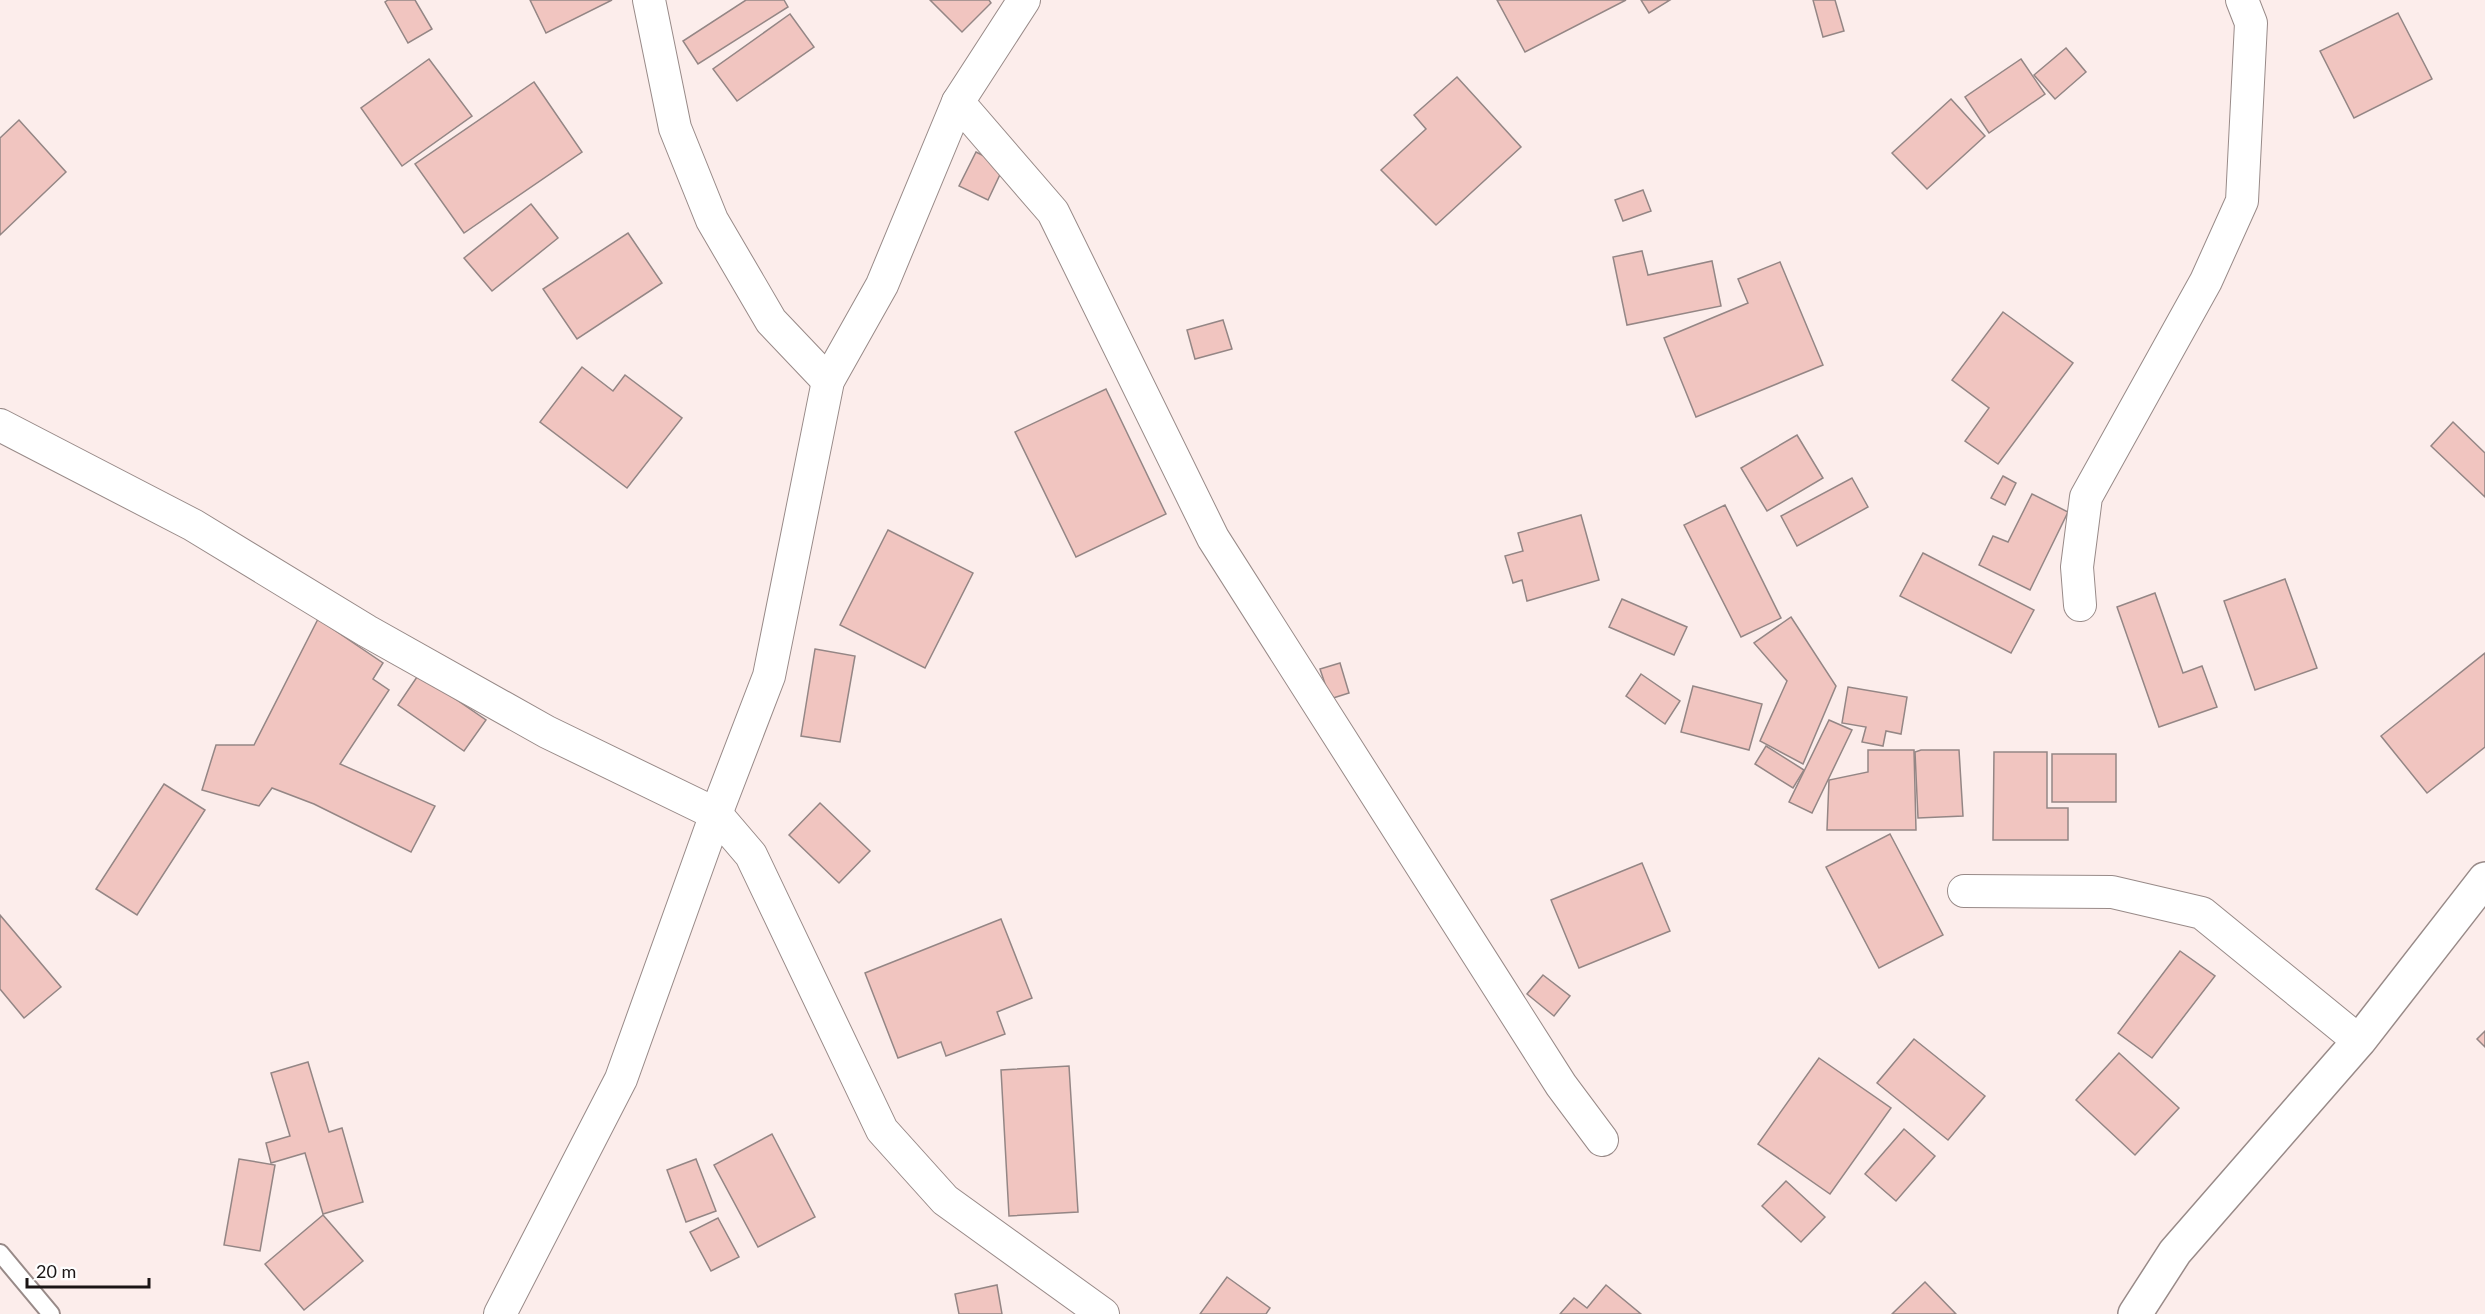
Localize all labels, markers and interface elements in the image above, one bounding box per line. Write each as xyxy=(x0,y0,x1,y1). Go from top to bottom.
scale bar xyxy=(27,1251,148,1289)
text: 20 m xyxy=(36,1260,76,1282)

